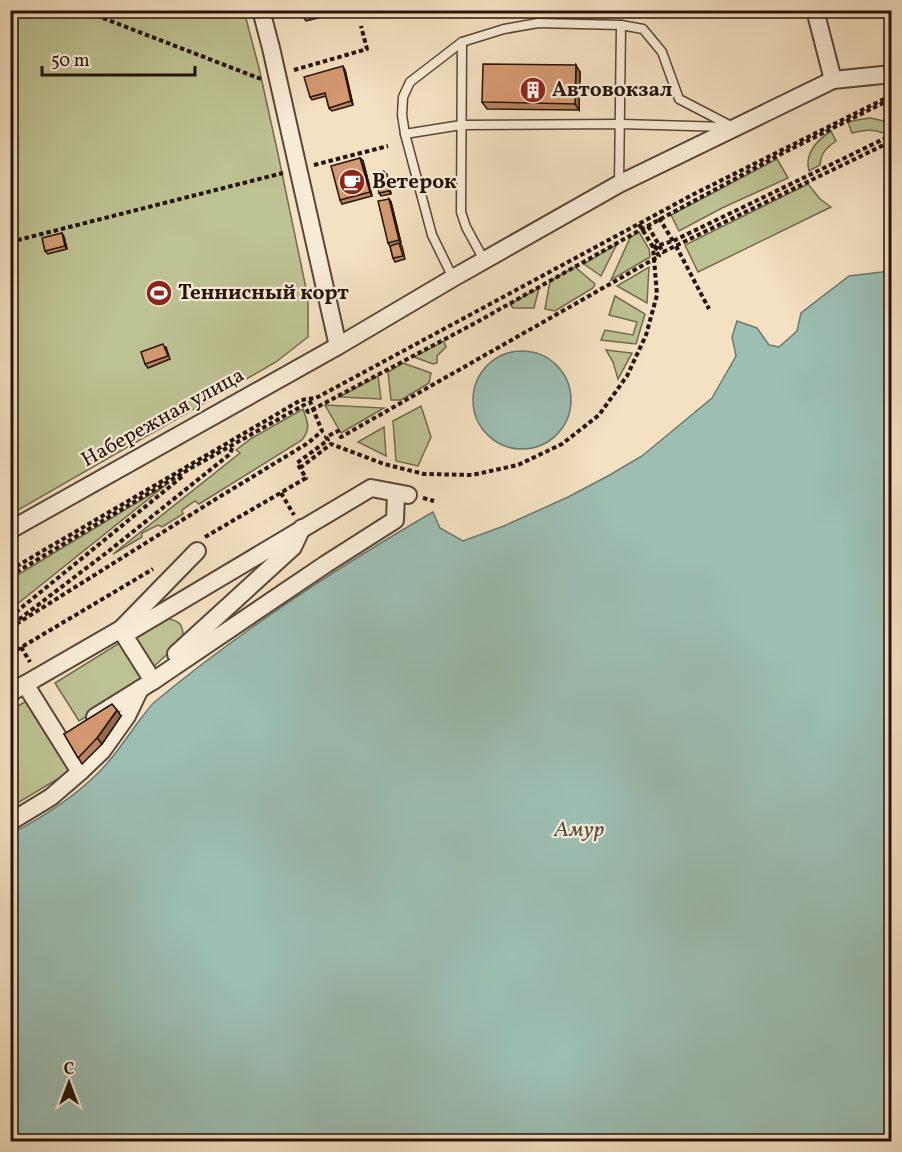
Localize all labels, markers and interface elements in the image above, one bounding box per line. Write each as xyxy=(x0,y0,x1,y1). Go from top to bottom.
scale bar xyxy=(42,39,195,77)
text: 50 m xyxy=(51,49,90,74)
building icon: Автовокзал xyxy=(518,75,548,105)
place label: Автовокзал xyxy=(552,76,672,105)
cafe icon: Ветерок xyxy=(337,167,367,197)
place label: Ветерок xyxy=(372,168,457,197)
sports icon: Теннисный корт xyxy=(144,278,174,308)
place label: Теннисный корт xyxy=(178,279,349,308)
street label: Набережная улица xyxy=(76,361,250,475)
water label: Амур xyxy=(553,815,604,846)
north arrow xyxy=(39,1053,99,1113)
text: С xyxy=(64,1059,74,1081)

